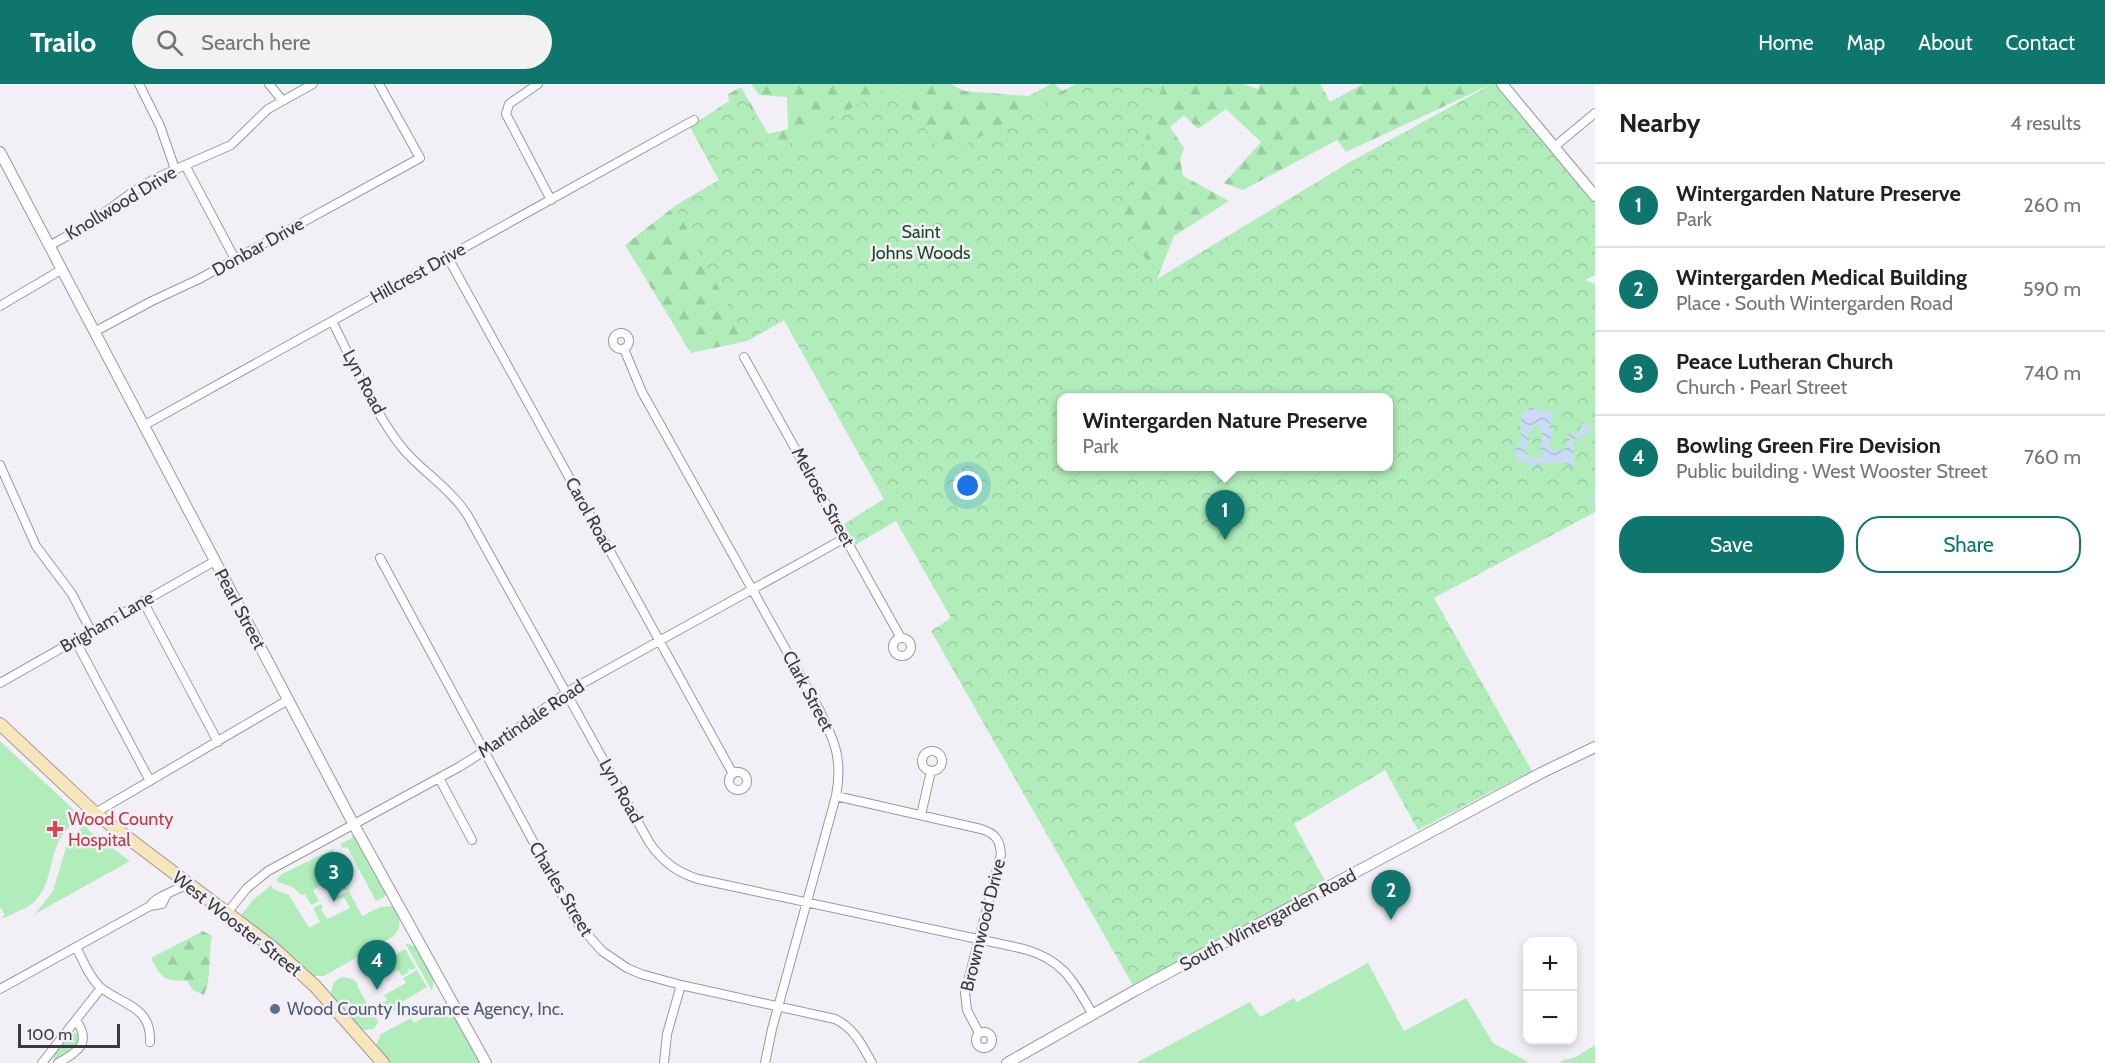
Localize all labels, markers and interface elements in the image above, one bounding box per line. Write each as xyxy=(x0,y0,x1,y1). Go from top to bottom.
search box xyxy=(132,15,552,69)
text: Trailo xyxy=(30,25,96,59)
icon: search xyxy=(153,26,186,59)
text: Search here xyxy=(201,29,310,56)
text: Home xyxy=(1758,30,1814,55)
text: Map xyxy=(1847,30,1885,55)
text: About xyxy=(1918,30,1972,55)
text: Contact xyxy=(2005,30,2075,55)
text: Nearby xyxy=(1619,107,1700,139)
text: 4 results xyxy=(2010,111,2081,135)
street label: Knollwood Drive xyxy=(61,161,181,245)
text: Wintergarden Nature Preserve xyxy=(1676,180,1961,207)
text: 1 xyxy=(1635,193,1642,217)
text: 260 m xyxy=(2023,193,2081,217)
text: Park xyxy=(1676,207,1712,231)
street label: Donbar Drive xyxy=(208,213,308,281)
park label: Saint Johns Woods xyxy=(870,221,971,264)
street label: Hillcrest Drive xyxy=(367,238,469,308)
text: Wintergarden Medical Building xyxy=(1676,264,1967,291)
text: 2 xyxy=(1633,277,1644,301)
text: 590 m xyxy=(2023,277,2081,301)
text: Place · South Wintergarden Road xyxy=(1676,291,1953,315)
street label: Lyn Road xyxy=(338,346,390,418)
text: Peace Lutheran Church xyxy=(1676,348,1893,375)
text: 3 xyxy=(1633,361,1644,385)
text: 740 m xyxy=(2024,361,2081,385)
text: Church · Pearl Street xyxy=(1676,375,1847,399)
popup xyxy=(1057,393,1393,471)
text: Wintergarden Nature Preserve xyxy=(1083,407,1367,434)
text: Bowling Green Fire Devision xyxy=(1676,432,1941,459)
text: Park xyxy=(1083,434,1119,458)
street label: Melrose Street xyxy=(787,443,859,551)
text: 4 xyxy=(1632,445,1645,469)
text: 760 m xyxy=(2024,445,2081,469)
text: Public building · West Wooster Street xyxy=(1676,459,1988,483)
your location xyxy=(953,471,982,500)
street label: Carol Road xyxy=(560,474,620,556)
pin: 1 xyxy=(1206,490,1244,540)
button: Save xyxy=(1619,516,1844,573)
button: Share xyxy=(1856,516,2081,573)
street label: Pearl Street xyxy=(210,565,270,653)
street label: Brigham Lane xyxy=(56,586,158,658)
street label: Clark Street xyxy=(778,647,838,735)
street label: Martindale Road xyxy=(473,675,589,763)
street label: Lyn Road xyxy=(594,755,648,827)
place label: Wood County Hospital xyxy=(68,808,173,851)
marker: Wood County Hospital xyxy=(46,820,64,838)
street label: Charles Street xyxy=(524,838,598,940)
pin: 3 xyxy=(314,852,354,902)
street label: Brownwood Drive xyxy=(956,856,1010,994)
street label: South Wintergarden Road xyxy=(1176,864,1360,976)
street label: West Wooster Street xyxy=(168,867,306,981)
pin: 2 xyxy=(1372,870,1410,920)
map controls xyxy=(1523,937,1577,1045)
button: + xyxy=(1523,937,1577,991)
pin: 4 xyxy=(358,940,397,990)
button: − xyxy=(1523,991,1577,1045)
place label: Wood County Insurance Agency, Inc. xyxy=(287,998,564,1020)
marker: Wood County Insurance Agency, Inc. xyxy=(268,1002,282,1016)
scale bar xyxy=(18,1021,120,1048)
text: 100 m xyxy=(27,1025,72,1044)

